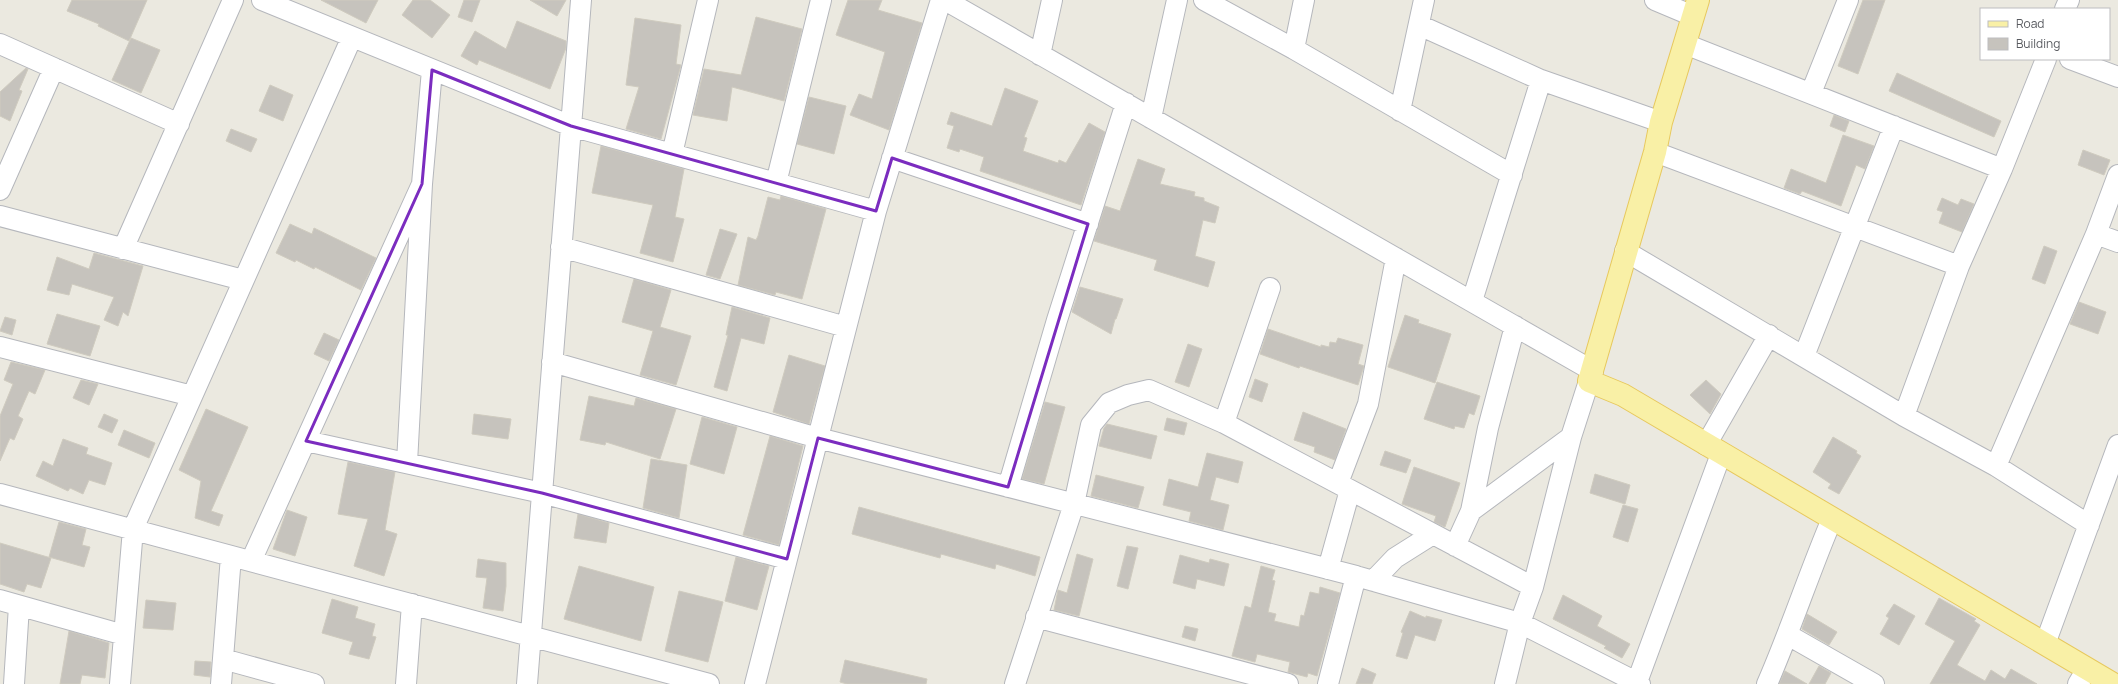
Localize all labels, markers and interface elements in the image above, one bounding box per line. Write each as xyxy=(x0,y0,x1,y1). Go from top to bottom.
legend xyxy=(1980,8,2110,60)
text: Road xyxy=(2016,15,2044,32)
text: Building xyxy=(2016,35,2060,52)

